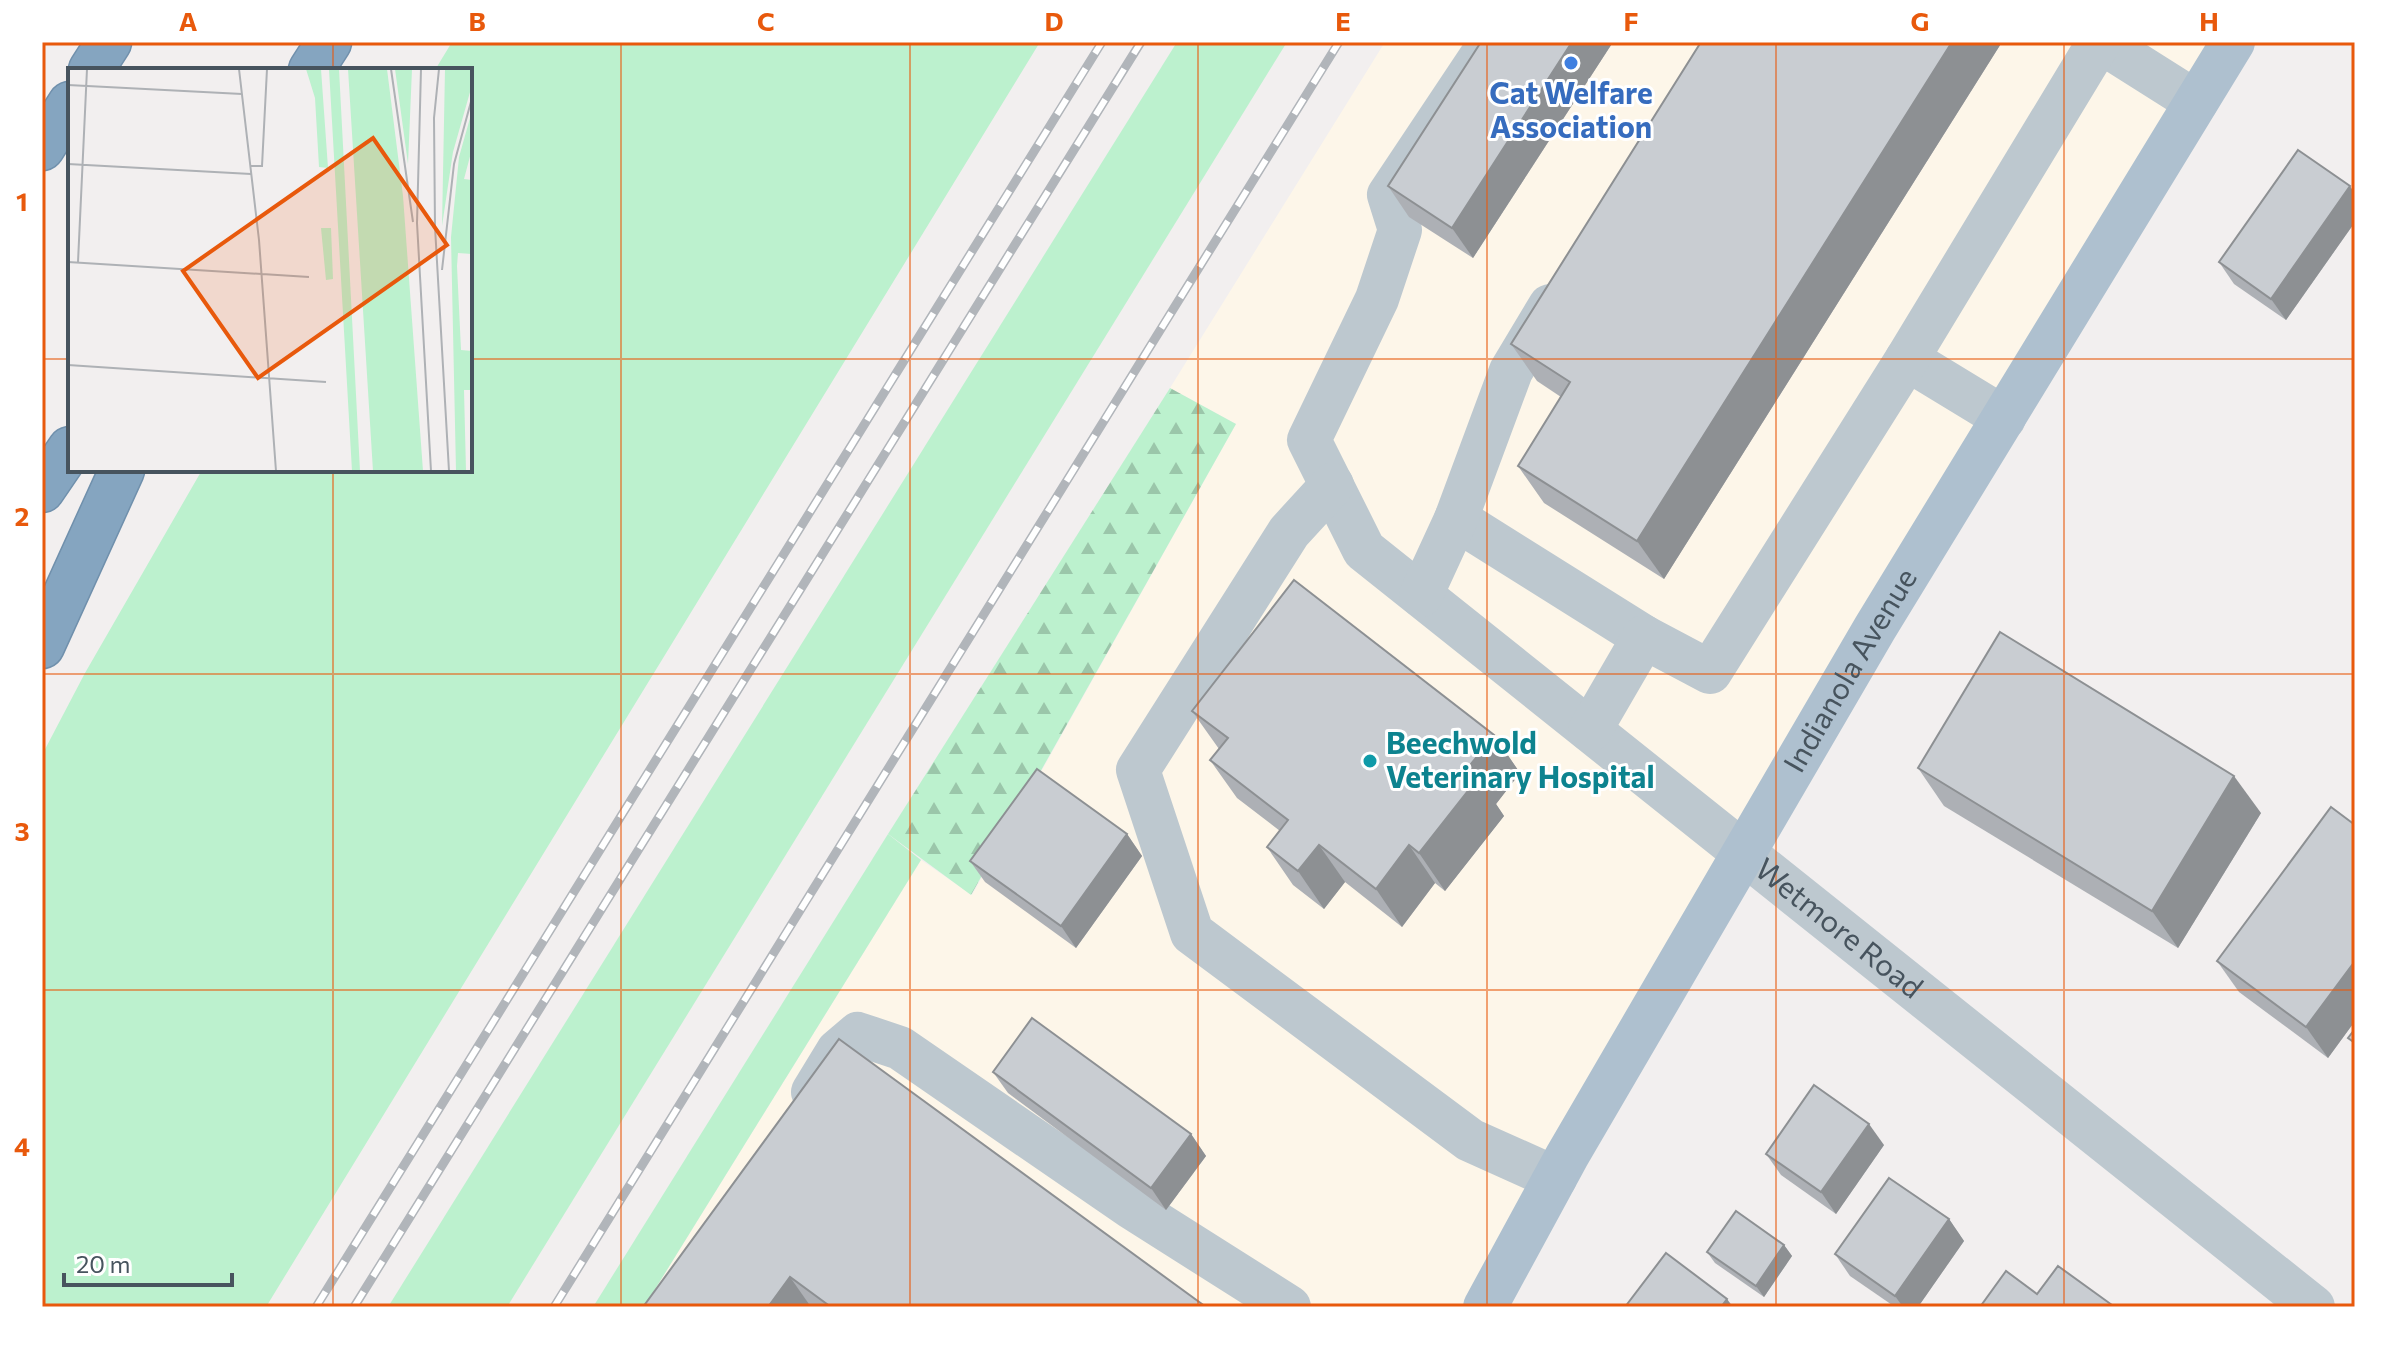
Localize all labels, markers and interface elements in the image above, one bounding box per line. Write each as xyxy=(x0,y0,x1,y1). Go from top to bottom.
text: A xyxy=(179,5,198,36)
text: B xyxy=(468,5,486,36)
text: C xyxy=(757,5,775,36)
text: D xyxy=(1044,5,1064,36)
text: E xyxy=(1335,5,1351,36)
text: F xyxy=(1623,5,1639,36)
text: G xyxy=(1911,5,1929,36)
text: H xyxy=(2199,5,2219,36)
marker: Cat Welfare Association xyxy=(1562,54,1580,72)
inset map xyxy=(68,68,472,472)
place label: Cat Welfare Association xyxy=(1489,73,1653,144)
text: 1 xyxy=(16,185,28,216)
text: 2 xyxy=(15,500,29,531)
street label: Indianola Avenue xyxy=(1774,561,1923,778)
place label: Beechwold Veterinary Hospital xyxy=(1386,723,1655,794)
marker: Beechwold Veterinary Hospital xyxy=(1361,752,1379,770)
text: 3 xyxy=(14,815,30,846)
street label: Wetmore Road xyxy=(1749,849,1931,1005)
text: 4 xyxy=(14,1130,30,1161)
scale bar xyxy=(64,1237,232,1287)
text: 20 m xyxy=(76,1249,130,1278)

